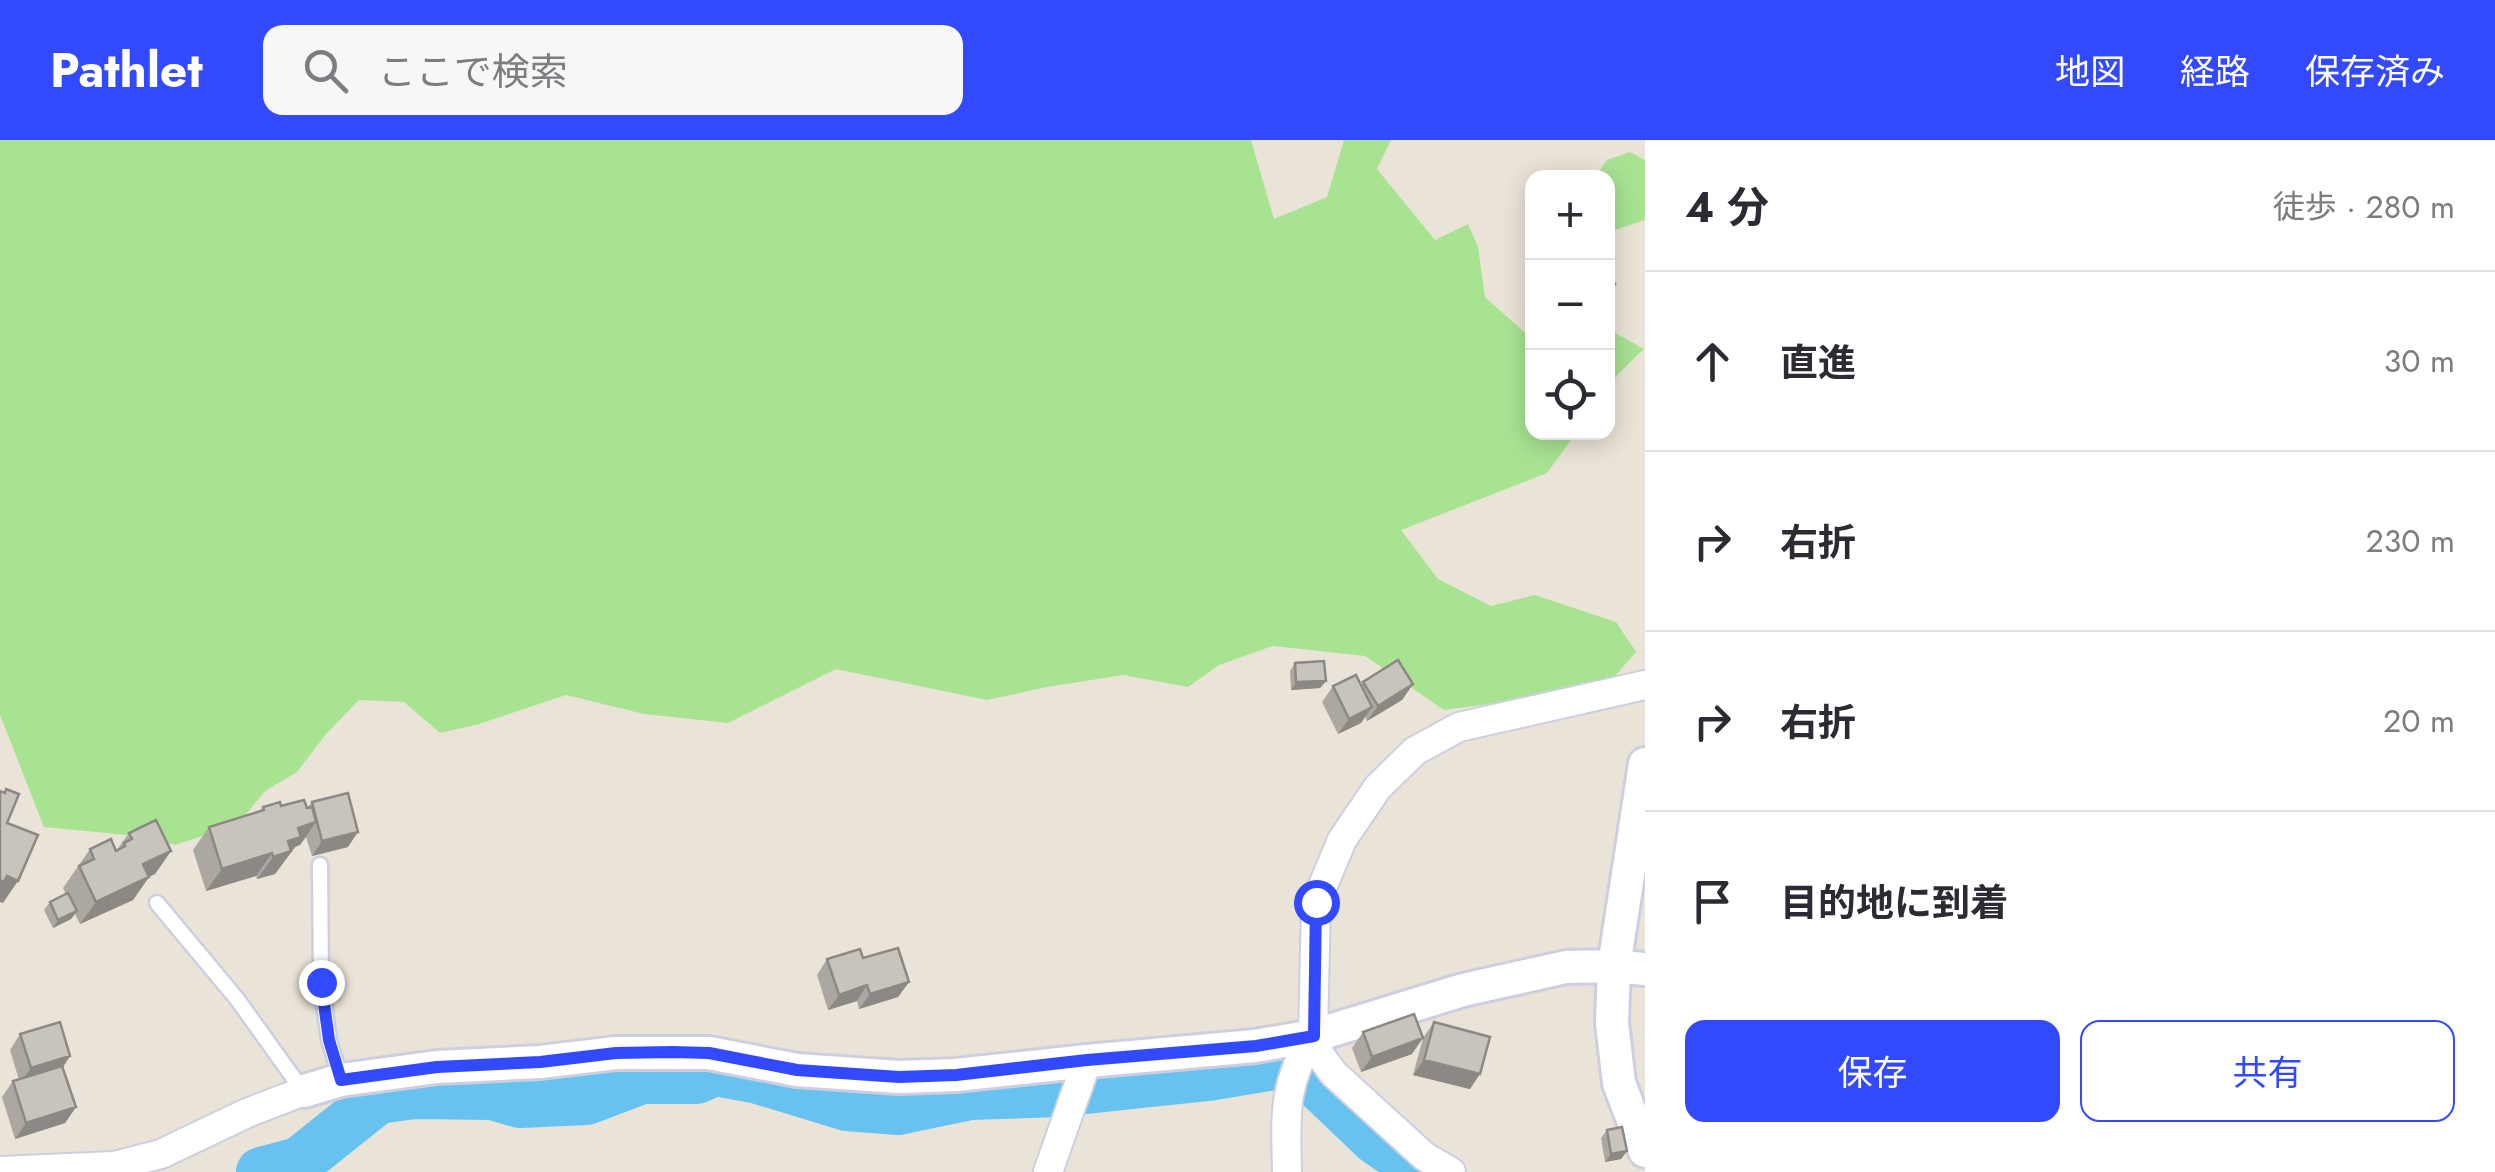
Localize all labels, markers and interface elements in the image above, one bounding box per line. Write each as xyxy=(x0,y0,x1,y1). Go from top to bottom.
search box xyxy=(263,25,963,115)
text: Pathlet xyxy=(50,36,203,105)
icon: search xyxy=(298,43,353,98)
text: ここで検索 xyxy=(378,44,568,99)
text: 地図 xyxy=(2055,47,2125,97)
text: 経路 xyxy=(2180,47,2250,97)
text: 保存済み xyxy=(2305,47,2445,97)
map controls xyxy=(1525,170,1615,440)
button: + xyxy=(1525,170,1615,260)
text: 4 分 xyxy=(1685,177,1769,238)
text: 徒歩 · 280 m xyxy=(2273,184,2455,230)
button: − xyxy=(1525,260,1615,350)
icon: ahead xyxy=(1685,334,1740,389)
text: 直進 xyxy=(1780,335,1856,390)
text: 30 m xyxy=(2384,338,2455,384)
button: locate xyxy=(1525,350,1615,440)
icon: right xyxy=(1685,514,1740,569)
text: 右折 xyxy=(1780,515,1856,570)
text: 230 m xyxy=(2366,518,2455,564)
icon: right xyxy=(1685,694,1740,749)
text: 右折 xyxy=(1780,695,1856,750)
text: 20 m xyxy=(2383,698,2455,744)
icon: arrive xyxy=(1685,874,1740,929)
text: 目的地に到着 xyxy=(1780,875,2008,930)
route start xyxy=(1294,880,1340,926)
route end xyxy=(299,960,345,1006)
button: 保存 xyxy=(1685,1020,2060,1122)
button: 共有 xyxy=(2080,1020,2455,1122)

